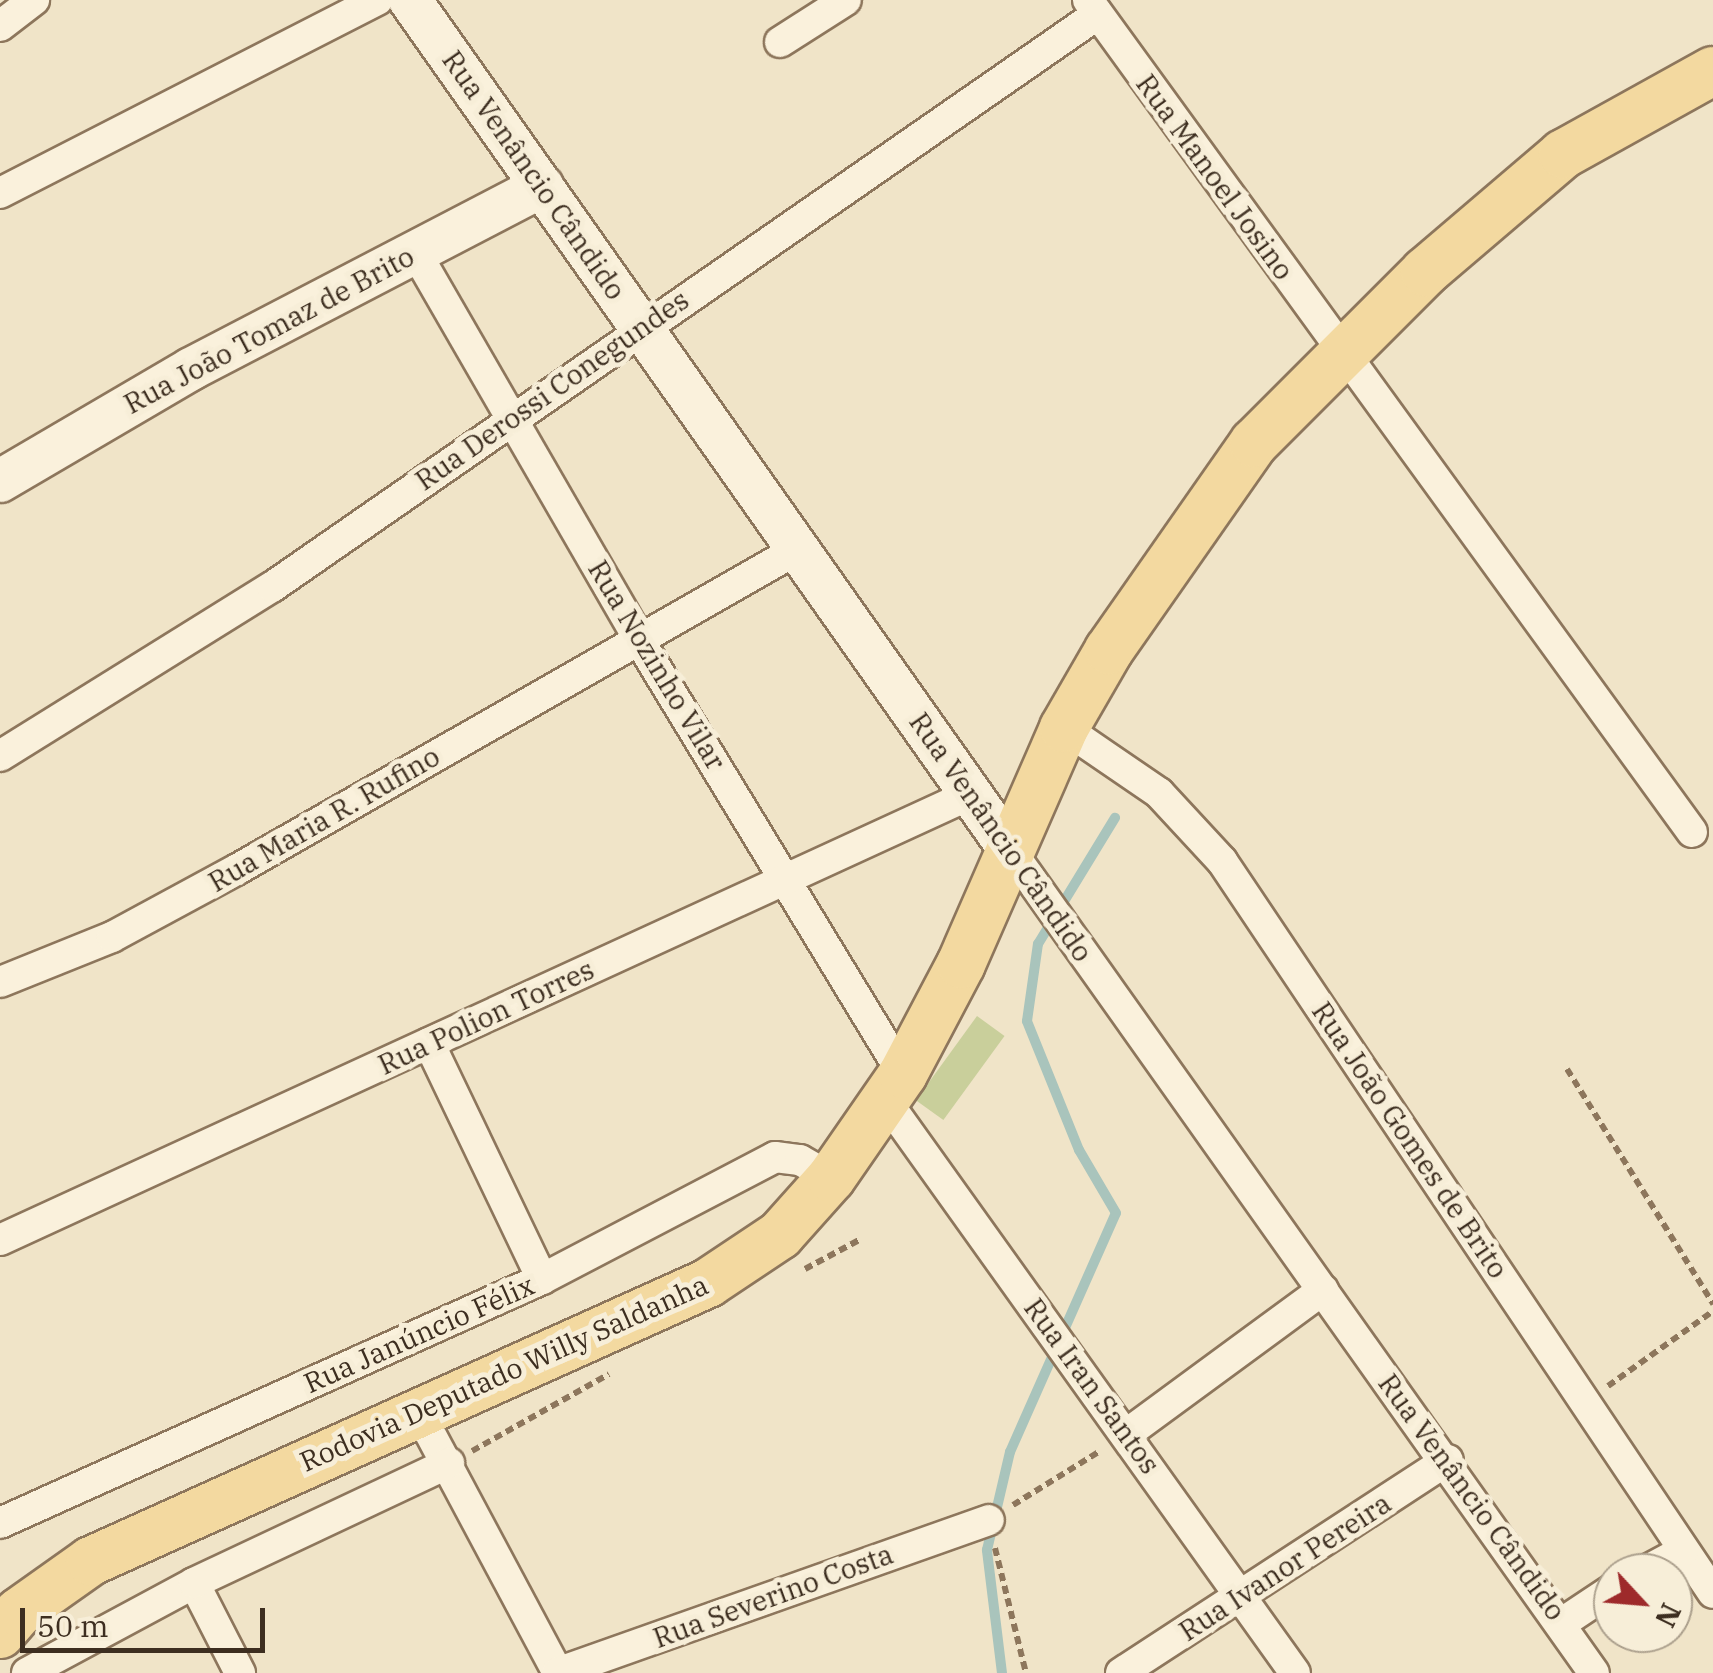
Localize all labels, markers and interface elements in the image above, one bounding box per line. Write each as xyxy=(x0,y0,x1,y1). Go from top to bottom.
street label: Rua Venâncio Cândido xyxy=(435,44,633,306)
street label: Rua Manoel Josino xyxy=(1129,68,1301,286)
street label: Rua João Tomaz de Brito xyxy=(118,239,420,421)
street label: Rua Derossi Conegundes xyxy=(409,283,695,497)
street label: Rua Nozinho Vilar xyxy=(581,554,733,776)
street label: Rua Venâncio Cândido xyxy=(902,706,1100,968)
street label: Rua Maria R. Rufino xyxy=(202,739,446,899)
street label: Rua Polion Torres xyxy=(373,952,599,1082)
street label: Rua João Gomes de Brito xyxy=(1305,995,1515,1285)
street label: Rodovia Deputado Willy Saldanha xyxy=(295,1268,713,1478)
street label: Rua Janúncio Félix xyxy=(299,1268,539,1400)
street label: Rua Iran Santos xyxy=(1017,1292,1167,1480)
street label: Rua Venâncio Cândido xyxy=(1371,1367,1573,1627)
street label: Rua Ivanor Pereira xyxy=(1173,1486,1397,1648)
street label: Rua Severino Costa xyxy=(649,1537,897,1655)
north arrow xyxy=(1593,1553,1693,1653)
scale bar xyxy=(25,1588,270,1650)
text: N xyxy=(1647,1597,1690,1634)
text: 50 m xyxy=(37,1606,109,1645)

